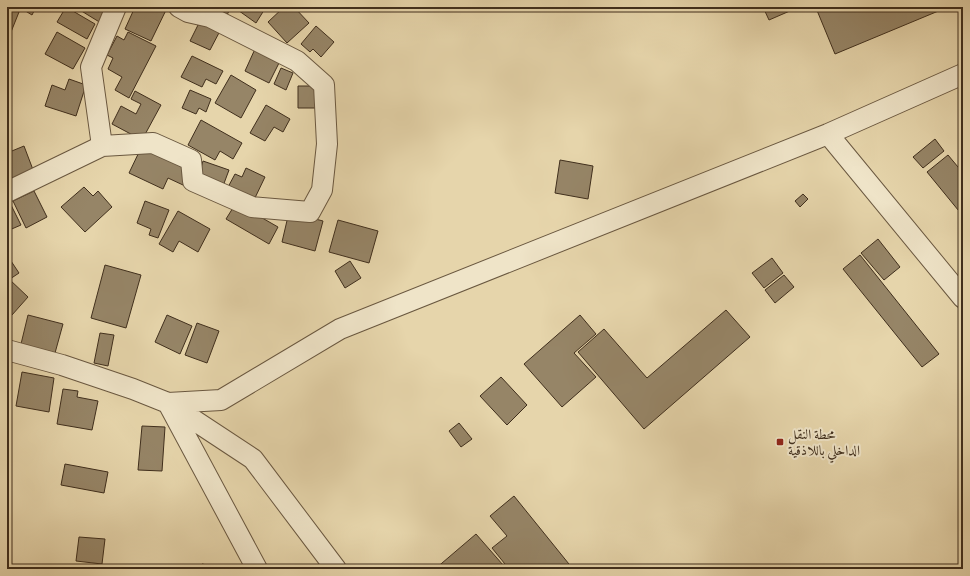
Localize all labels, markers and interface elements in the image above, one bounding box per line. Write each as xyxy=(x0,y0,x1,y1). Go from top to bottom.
place label: محطة النقل الداخلي باللاذقية xyxy=(788,426,860,463)
marker: محطة النقل الداخلي باللاذقية xyxy=(775,437,785,447)

